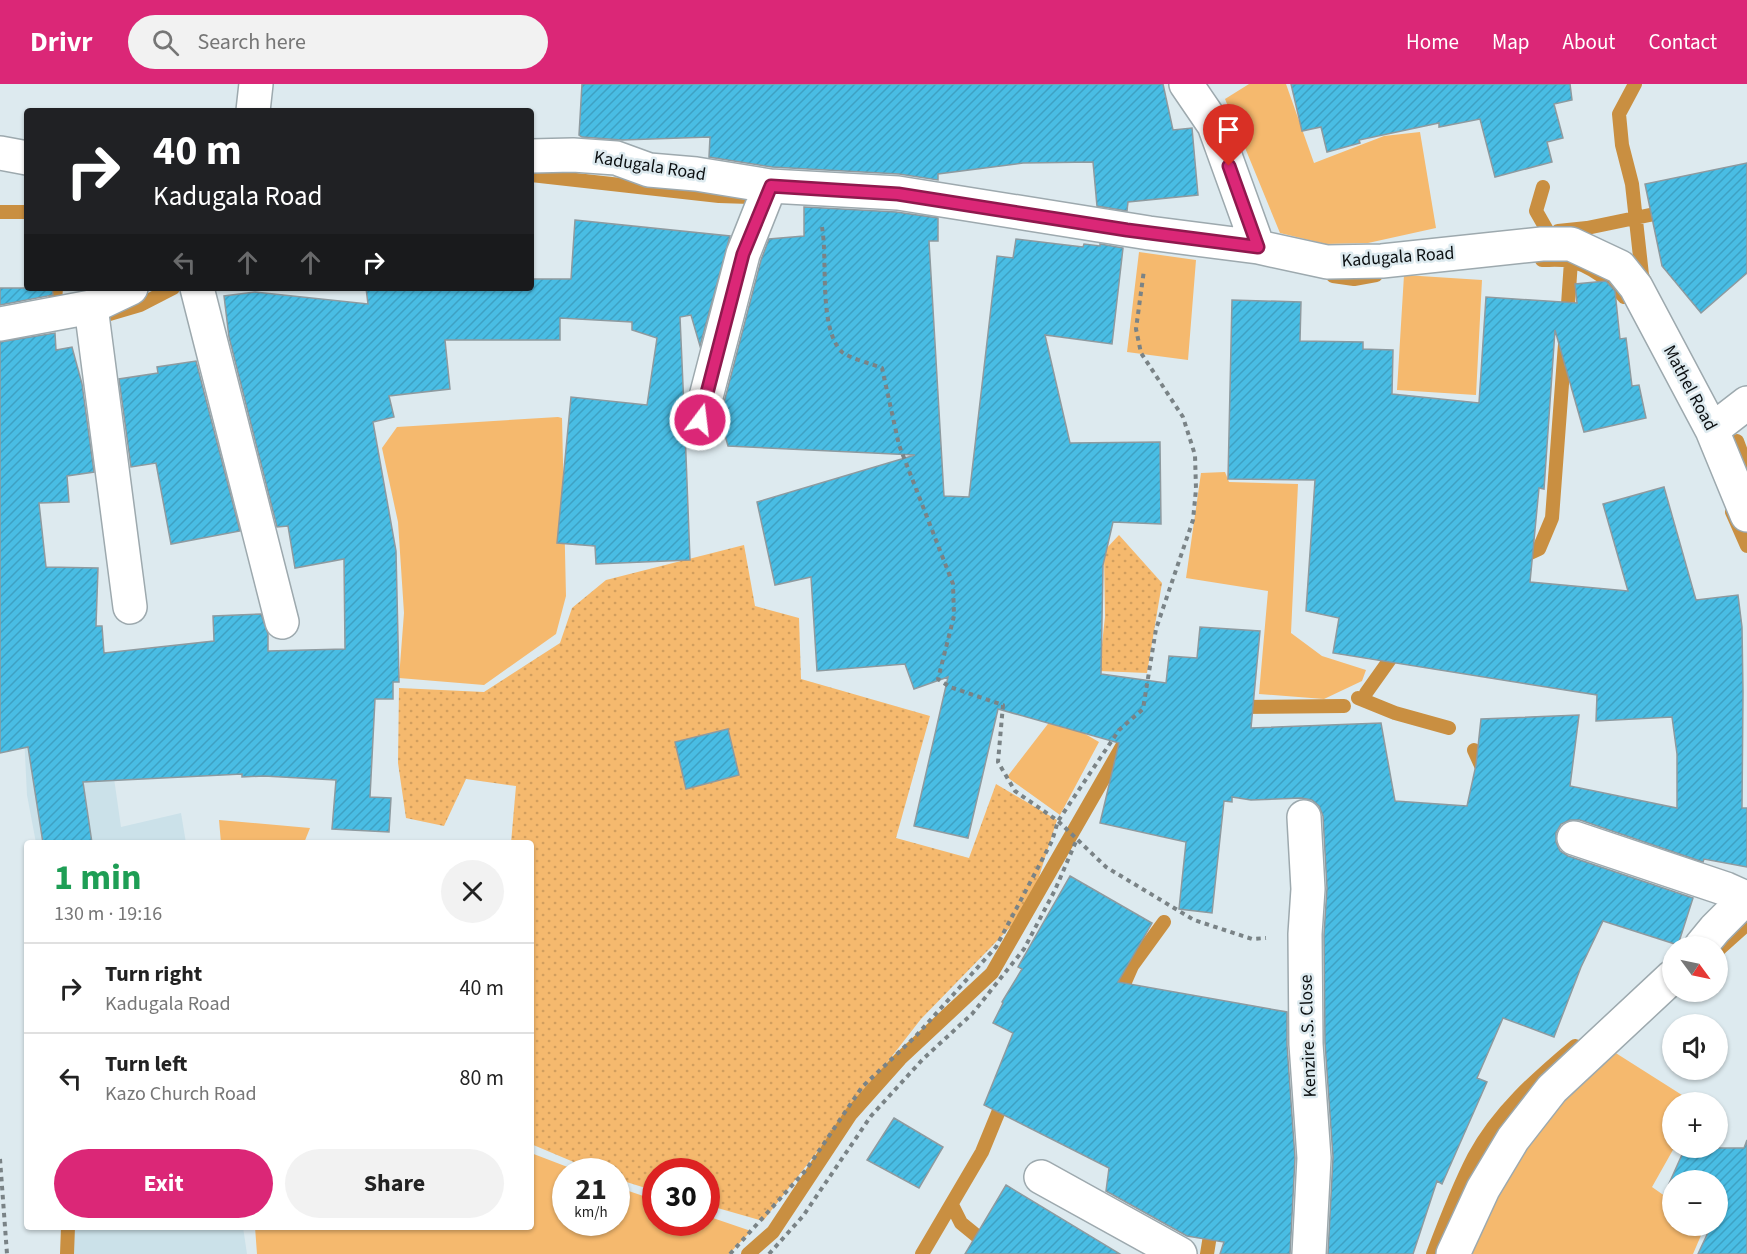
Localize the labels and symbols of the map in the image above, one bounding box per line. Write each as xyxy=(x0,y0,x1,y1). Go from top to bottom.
pin xyxy=(1203,104,1254,166)
street label: Kadugala Road xyxy=(592,145,708,187)
street label: Kadugala Road xyxy=(1341,241,1455,273)
street label: Mathel Road xyxy=(1657,341,1723,435)
position arrow xyxy=(668,388,732,452)
north arrow xyxy=(1662,936,1728,1002)
street label: Kenzire .S. Close xyxy=(1293,974,1323,1098)
speed limit sign: 30 xyxy=(642,1158,720,1236)

